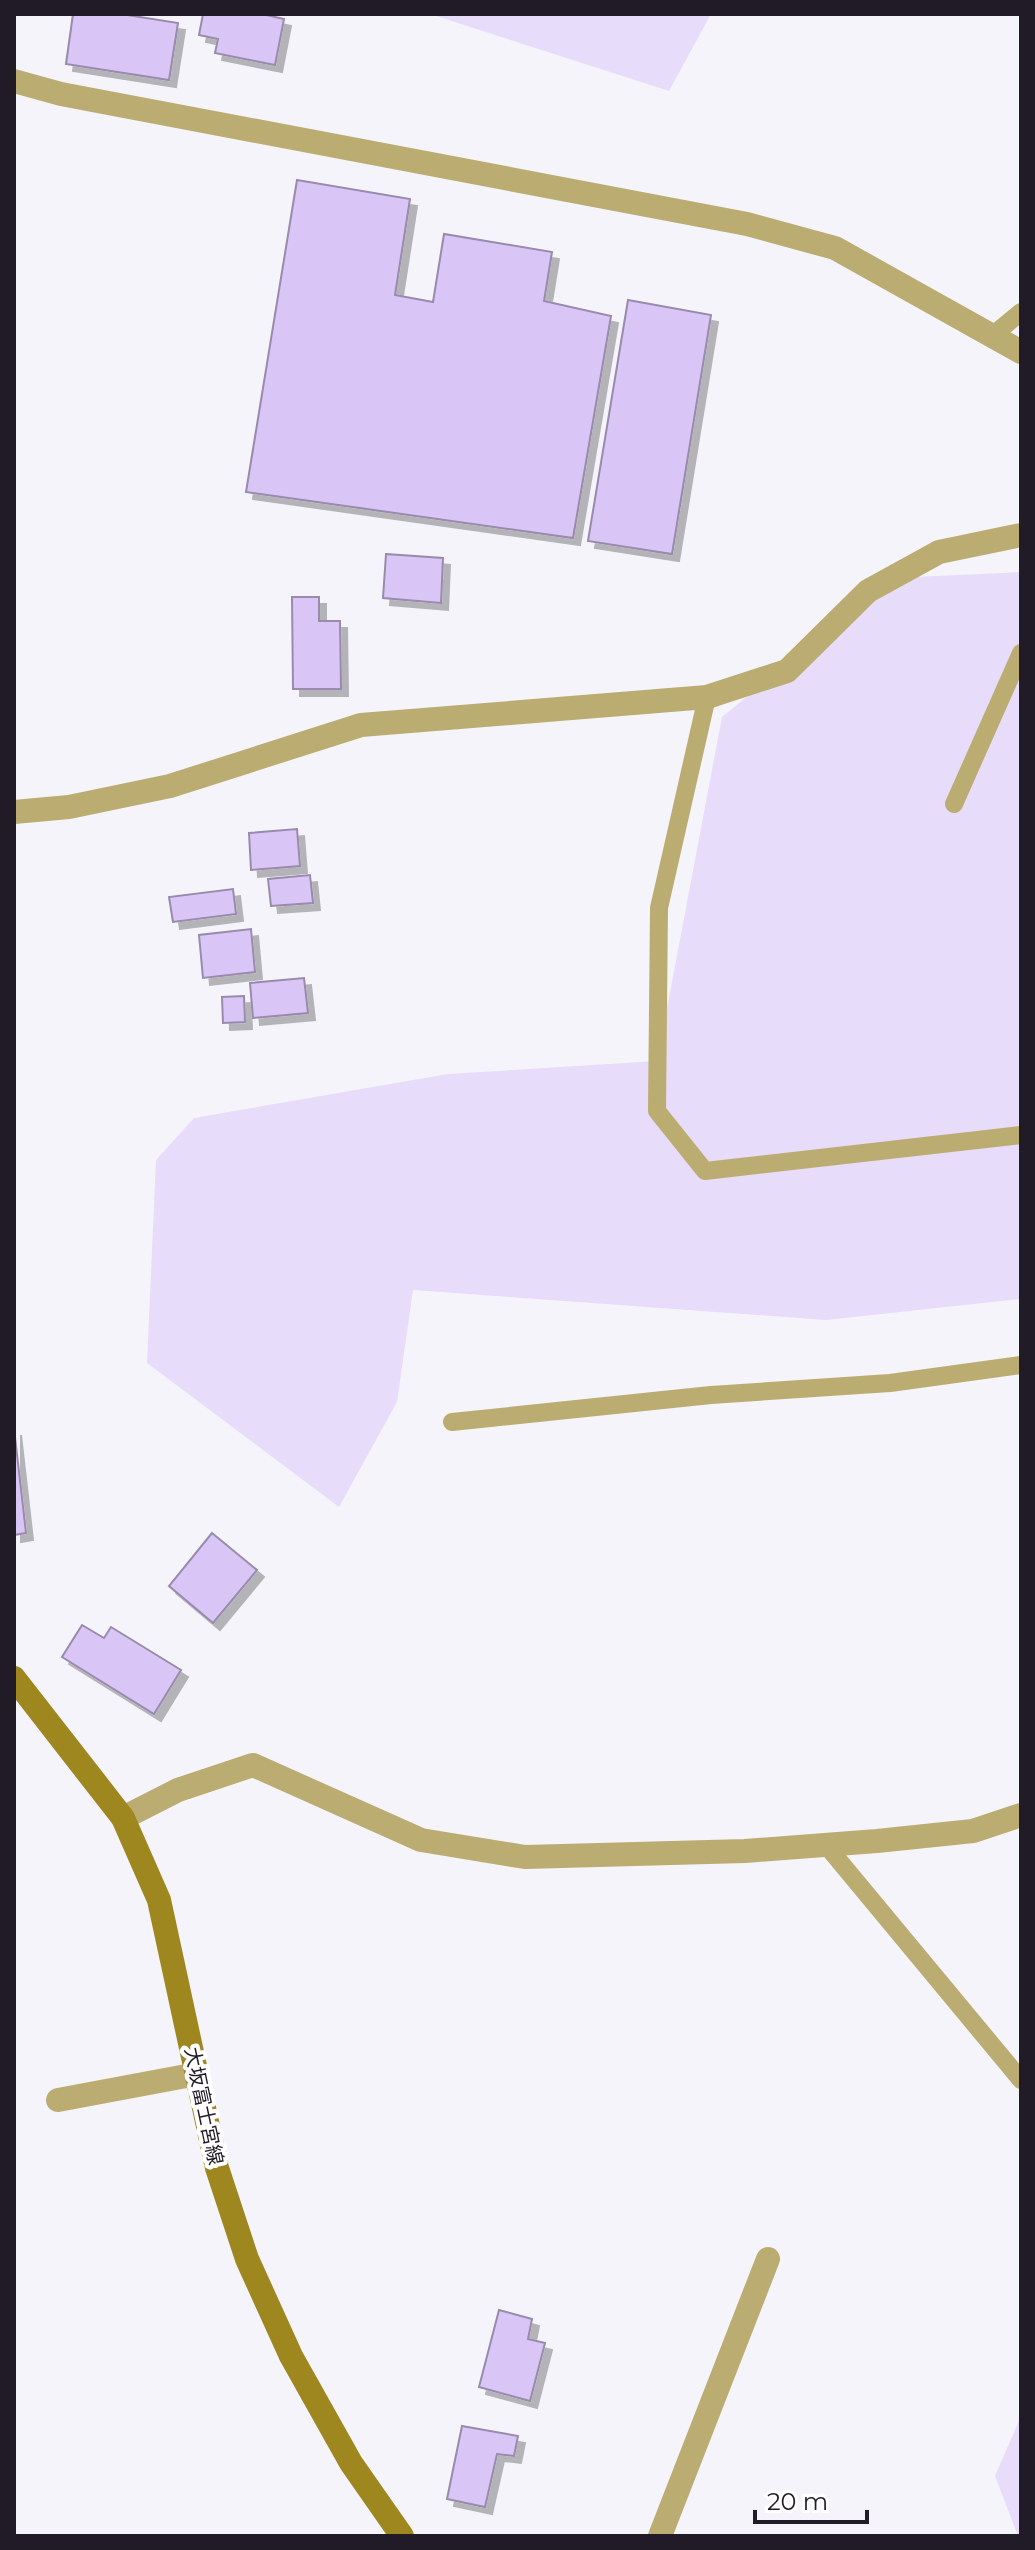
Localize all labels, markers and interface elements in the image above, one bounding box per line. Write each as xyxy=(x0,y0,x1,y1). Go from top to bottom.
street label: 大坂富士宮線 xyxy=(180,2045,228,2167)
scale bar xyxy=(755,2474,867,2524)
text: 20 m xyxy=(767,2487,828,2516)

